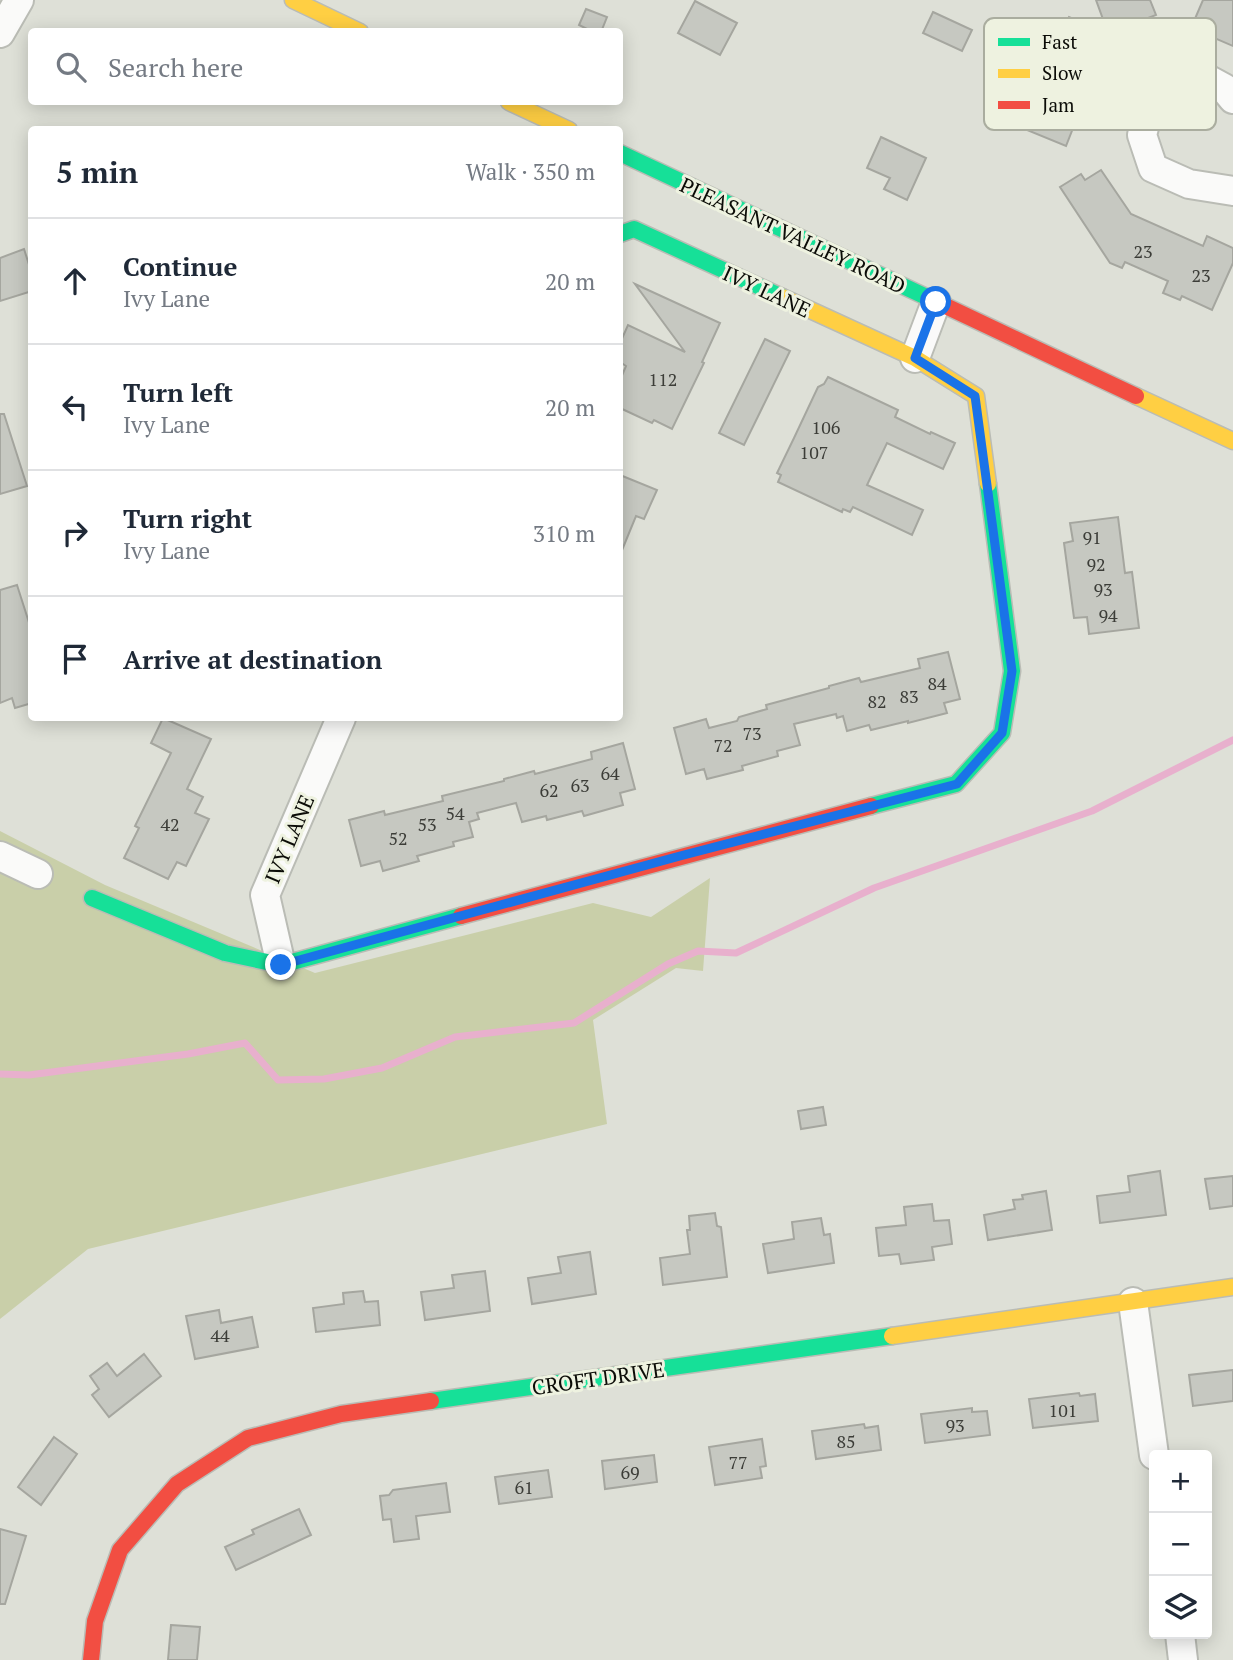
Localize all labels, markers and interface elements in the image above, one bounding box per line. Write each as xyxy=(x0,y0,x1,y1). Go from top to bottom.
legend xyxy=(984,18,1216,130)
search box xyxy=(28,28,623,105)
text: Fast xyxy=(1042,29,1077,54)
icon: search xyxy=(52,48,90,86)
text: Search here xyxy=(108,50,243,84)
text: Slow xyxy=(1042,60,1083,85)
text: Jam xyxy=(1042,92,1075,117)
text: 5 min xyxy=(56,152,138,192)
text: Walk · 350 m xyxy=(466,156,595,187)
street label: PLEASANT VALLEY ROAD xyxy=(676,170,910,300)
house number: 23 xyxy=(1133,239,1153,263)
text: Continue xyxy=(123,249,237,283)
street label: IVY LANE xyxy=(719,258,815,324)
icon: ahead xyxy=(56,262,94,300)
house number: 23 xyxy=(1191,263,1211,287)
text: 20 m xyxy=(545,266,595,297)
text: Ivy Lane xyxy=(123,283,210,314)
route start xyxy=(920,286,951,317)
house number: 112 xyxy=(649,367,677,391)
text: Turn left xyxy=(123,375,233,409)
icon: left xyxy=(56,388,94,426)
text: 20 m xyxy=(545,392,595,423)
text: Ivy Lane xyxy=(123,409,210,440)
house number: 106 xyxy=(812,415,841,439)
house number: 107 xyxy=(800,440,828,464)
text: Turn right xyxy=(123,501,252,535)
icon: right xyxy=(56,514,94,552)
text: 310 m xyxy=(533,518,595,549)
house number: 91 xyxy=(1082,525,1102,549)
text: Ivy Lane xyxy=(123,535,210,566)
house number: 92 xyxy=(1086,552,1106,576)
house number: 93 xyxy=(1093,577,1113,601)
house number: 94 xyxy=(1098,603,1118,627)
icon: arrive xyxy=(56,640,94,678)
text: Arrive at destination xyxy=(123,642,382,676)
house number: 84 xyxy=(927,671,947,695)
house number: 83 xyxy=(899,684,919,708)
house number: 82 xyxy=(867,689,887,713)
house number: 73 xyxy=(742,721,762,745)
house number: 72 xyxy=(713,733,733,757)
house number: 64 xyxy=(600,761,620,785)
house number: 63 xyxy=(570,773,590,797)
house number: 62 xyxy=(539,778,559,802)
street label: IVY LANE xyxy=(258,790,320,888)
house number: 54 xyxy=(445,801,465,825)
house number: 42 xyxy=(160,812,180,836)
house number: 53 xyxy=(417,812,437,836)
house number: 52 xyxy=(388,826,408,850)
route end xyxy=(265,949,296,980)
house number: 44 xyxy=(210,1323,230,1347)
street label: CROFT DRIVE xyxy=(530,1355,666,1401)
house number: 101 xyxy=(1049,1398,1077,1422)
house number: 93 xyxy=(945,1413,965,1437)
house number: 85 xyxy=(836,1429,856,1453)
house number: 77 xyxy=(728,1450,748,1474)
map controls xyxy=(1149,1450,1212,1639)
button: + xyxy=(1149,1450,1212,1513)
house number: 69 xyxy=(620,1460,640,1484)
house number: 61 xyxy=(514,1475,534,1499)
button: − xyxy=(1149,1513,1212,1576)
button: layers xyxy=(1149,1576,1212,1639)

